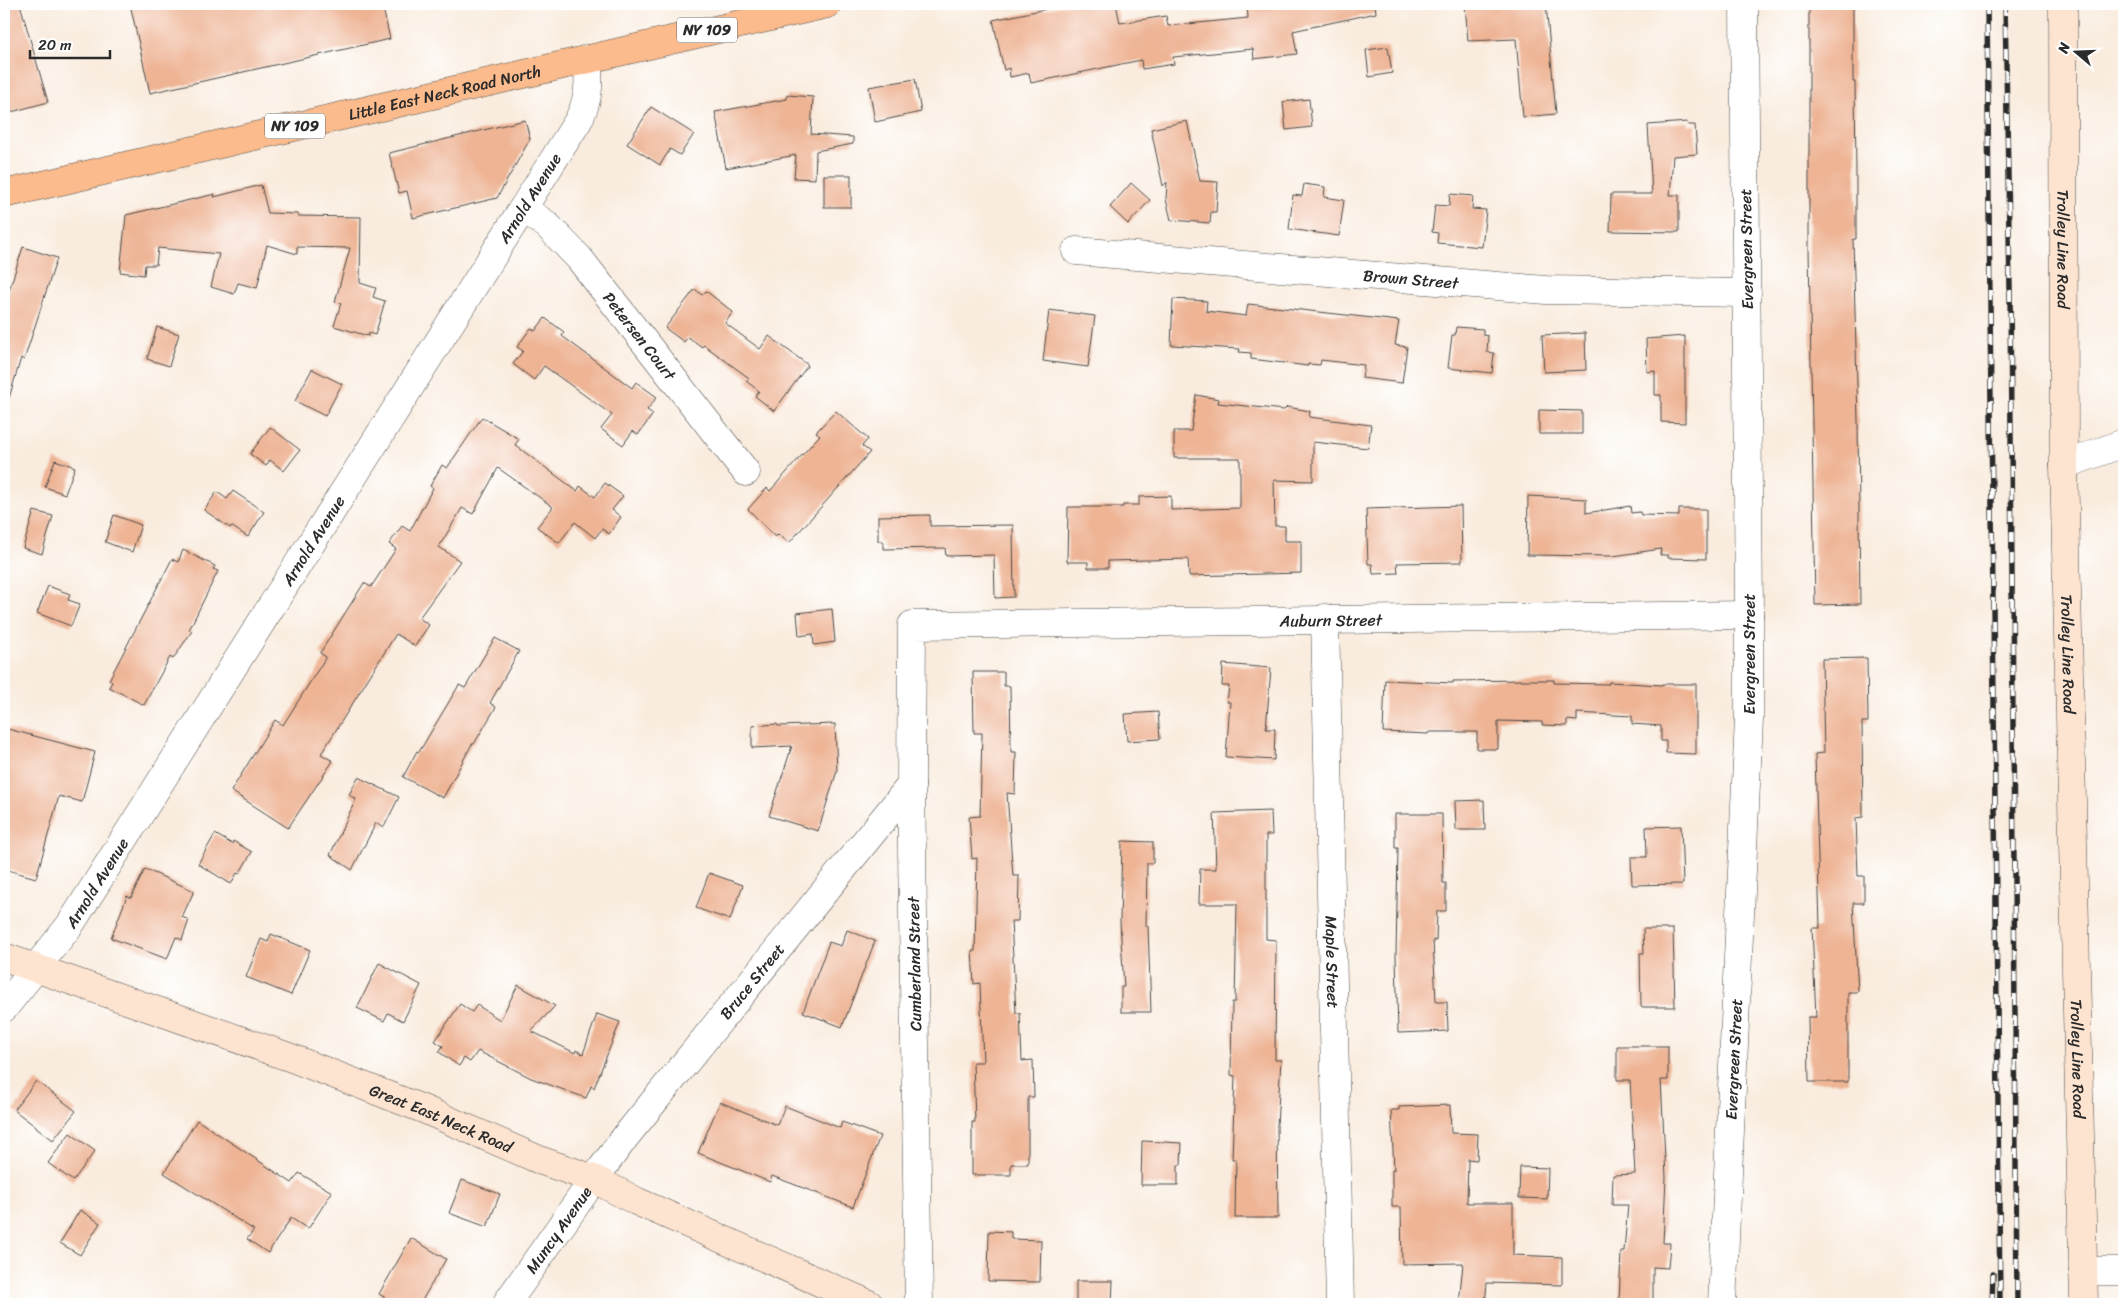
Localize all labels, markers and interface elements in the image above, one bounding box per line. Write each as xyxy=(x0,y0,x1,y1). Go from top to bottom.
road number: NY 109 xyxy=(677,18,737,42)
scale bar xyxy=(30,28,110,60)
north arrow xyxy=(2050,28,2100,78)
text: 20 m xyxy=(38,32,72,58)
text: N xyxy=(2050,39,2078,58)
street label: Little East Neck Road North xyxy=(345,57,544,129)
road number: NY 109 xyxy=(265,114,325,138)
street label: Arnold Avenue xyxy=(490,147,569,250)
street label: Evergreen Street xyxy=(1731,188,1762,310)
street label: Trolley Line Road xyxy=(2048,189,2078,310)
street label: Brown Street xyxy=(1362,261,1460,298)
street label: Petersen Court xyxy=(595,285,684,387)
street label: Arnold Avenue xyxy=(273,489,353,593)
street label: Evergreen Street xyxy=(1735,594,1764,714)
street label: Trolley Line Road xyxy=(2052,594,2084,715)
street label: Auburn Street xyxy=(1279,605,1383,636)
street label: Arnold Avenue xyxy=(57,832,137,935)
street label: Cumberland Street xyxy=(899,896,930,1031)
street label: Maple Street xyxy=(1317,915,1348,1009)
street label: Bruce Street xyxy=(712,937,792,1026)
street label: Evergreen Street xyxy=(1717,998,1751,1120)
street label: Trolley Line Road xyxy=(2062,999,2094,1120)
street label: Great East Neck Road xyxy=(365,1076,519,1162)
street label: Muncy Avenue xyxy=(518,1180,600,1280)

